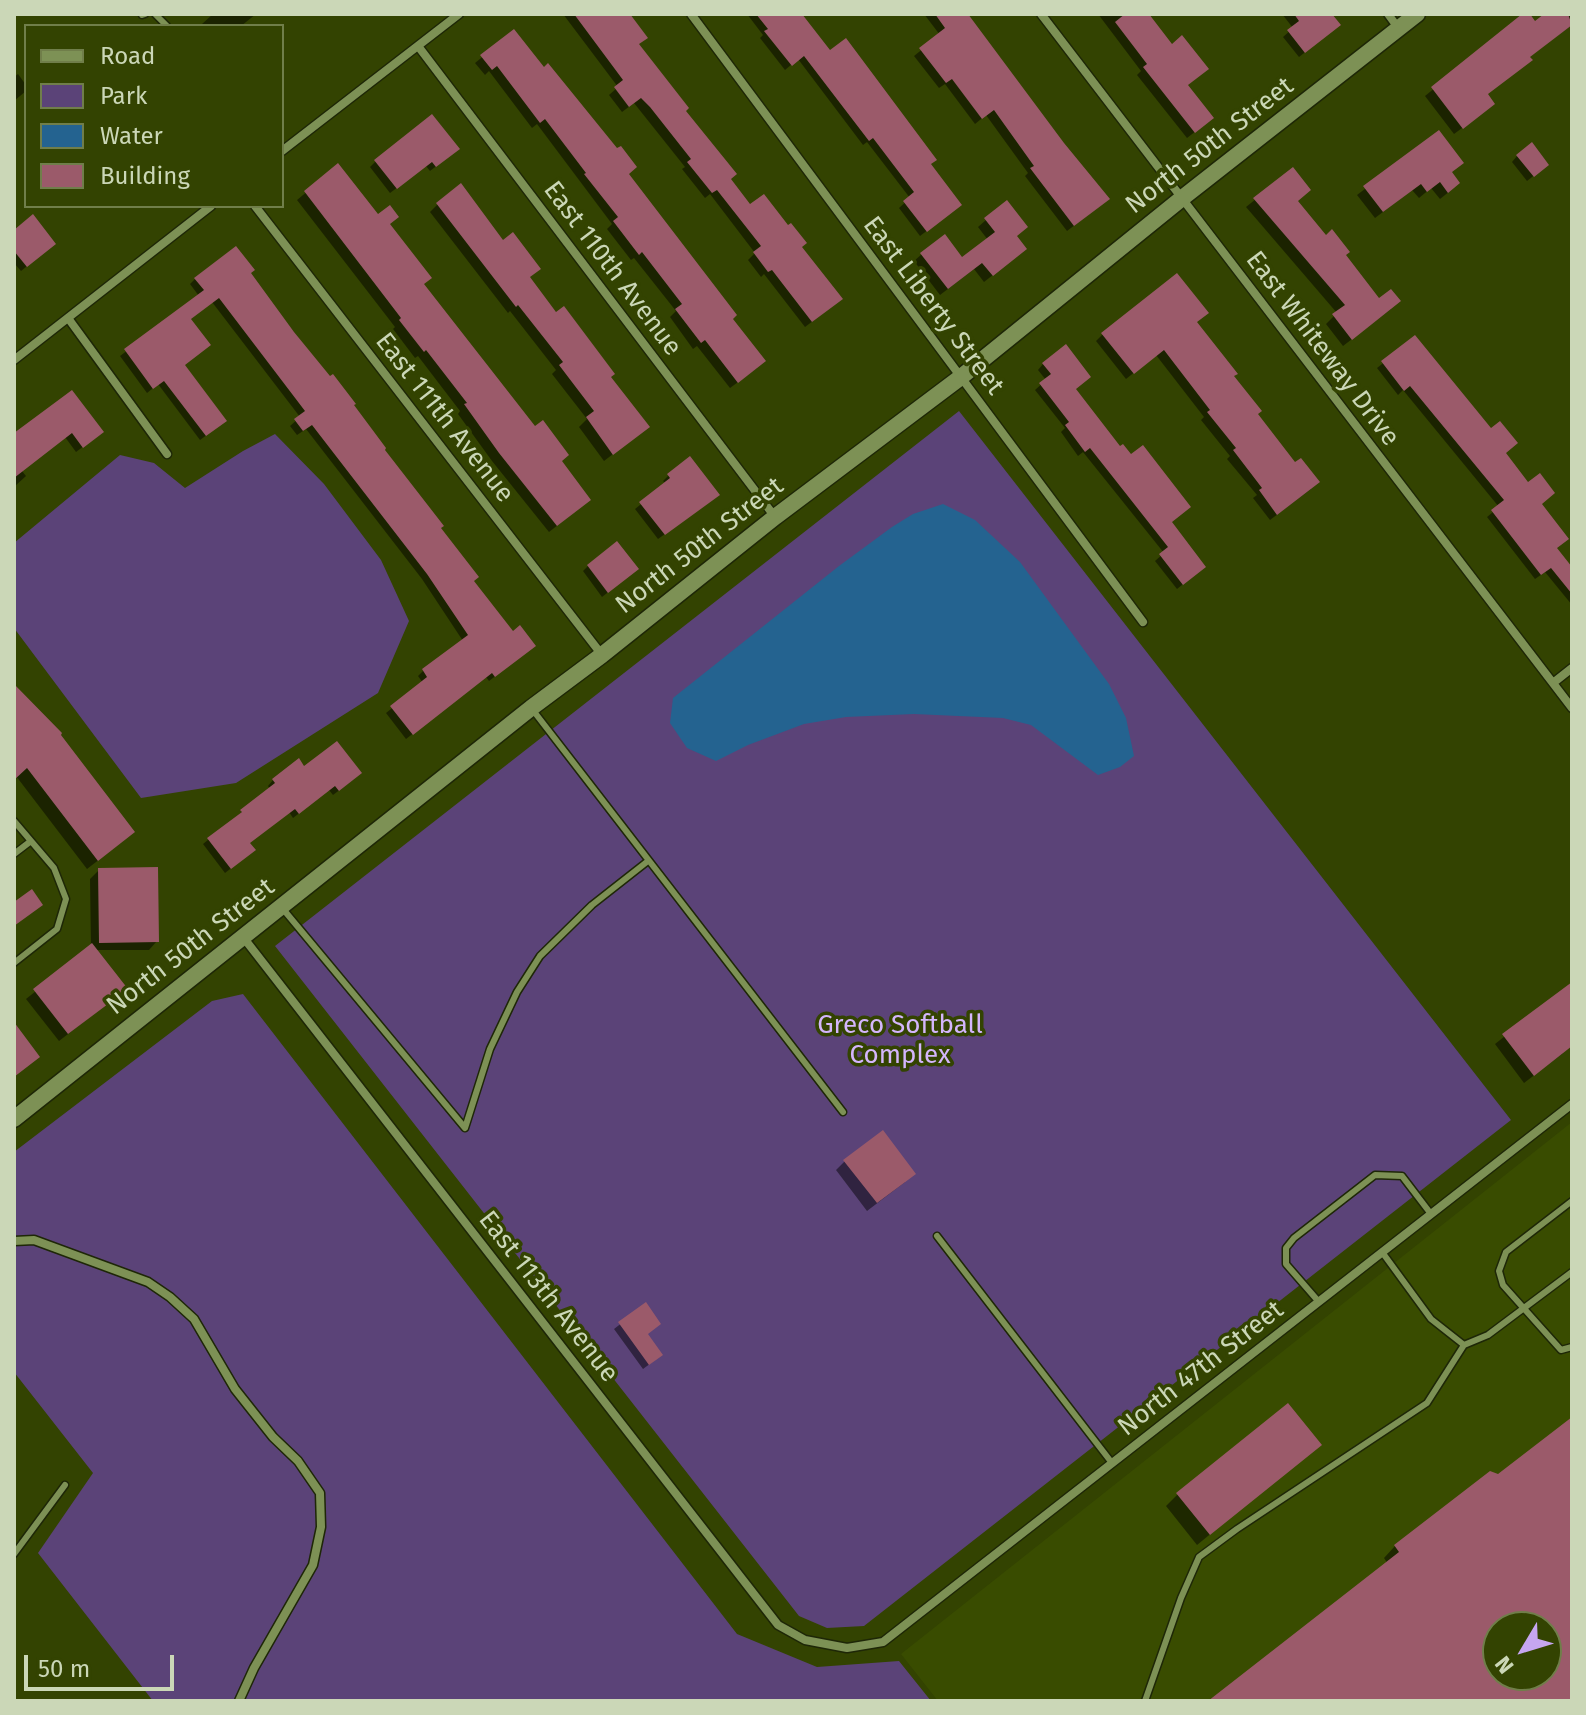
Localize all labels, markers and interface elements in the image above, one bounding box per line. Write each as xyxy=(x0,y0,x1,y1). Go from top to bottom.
legend xyxy=(24,24,284,208)
text: Road xyxy=(100,42,155,70)
street label: North 50th Street xyxy=(1120,71,1300,221)
text: Park xyxy=(100,82,147,110)
text: Water xyxy=(100,122,163,150)
text: Building xyxy=(100,162,190,190)
street label: East 110th Avenue xyxy=(536,176,688,362)
street label: East Liberty Street xyxy=(856,211,1010,401)
street label: East Whiteway Drive xyxy=(1239,245,1405,453)
street label: East 111th Avenue xyxy=(368,327,520,509)
street label: North 50th Street xyxy=(610,471,790,621)
street label: North 50th Street xyxy=(101,872,281,1022)
park label: Greco Softball Complex xyxy=(817,1010,983,1072)
street label: East 113th Avenue xyxy=(471,1205,625,1389)
street label: North 47th Street xyxy=(1112,1295,1290,1443)
north arrow xyxy=(1482,1611,1562,1691)
scale bar xyxy=(28,1639,178,1689)
text: N xyxy=(1489,1651,1519,1679)
text: 50 m xyxy=(38,1655,90,1683)

